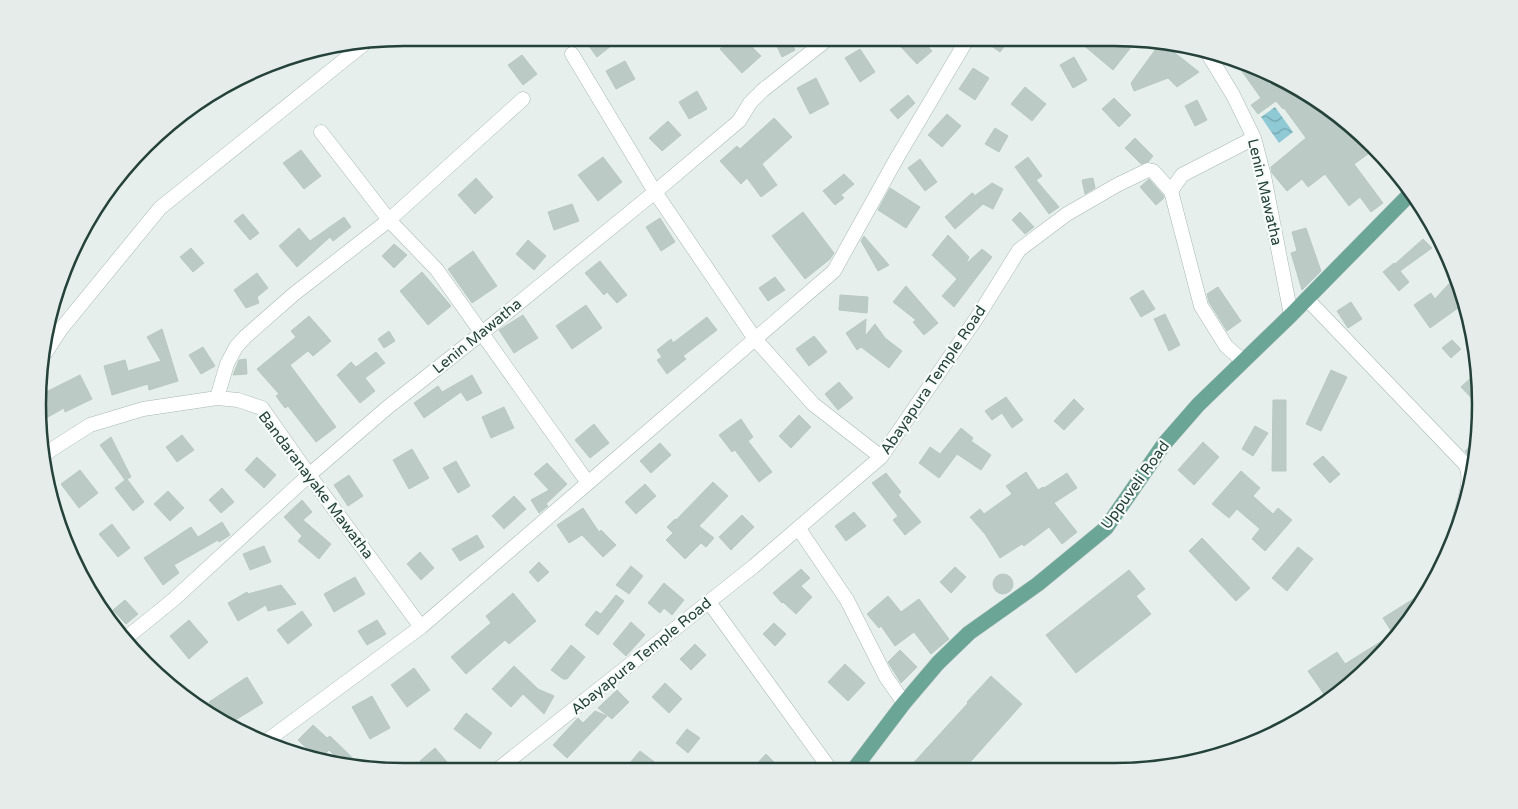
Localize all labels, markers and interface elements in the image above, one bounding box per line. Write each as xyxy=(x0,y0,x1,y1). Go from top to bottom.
street label: Lenin Mawatha xyxy=(1244,137,1286,247)
street label: Lenin Mawatha xyxy=(429,295,525,377)
street label: Abayapura Temple Road xyxy=(876,302,990,458)
street label: Bandaranayake Mawatha xyxy=(255,408,377,562)
street label: Uppuveli Road xyxy=(1097,437,1173,533)
street label: Abayapura Temple Road xyxy=(567,594,715,718)

